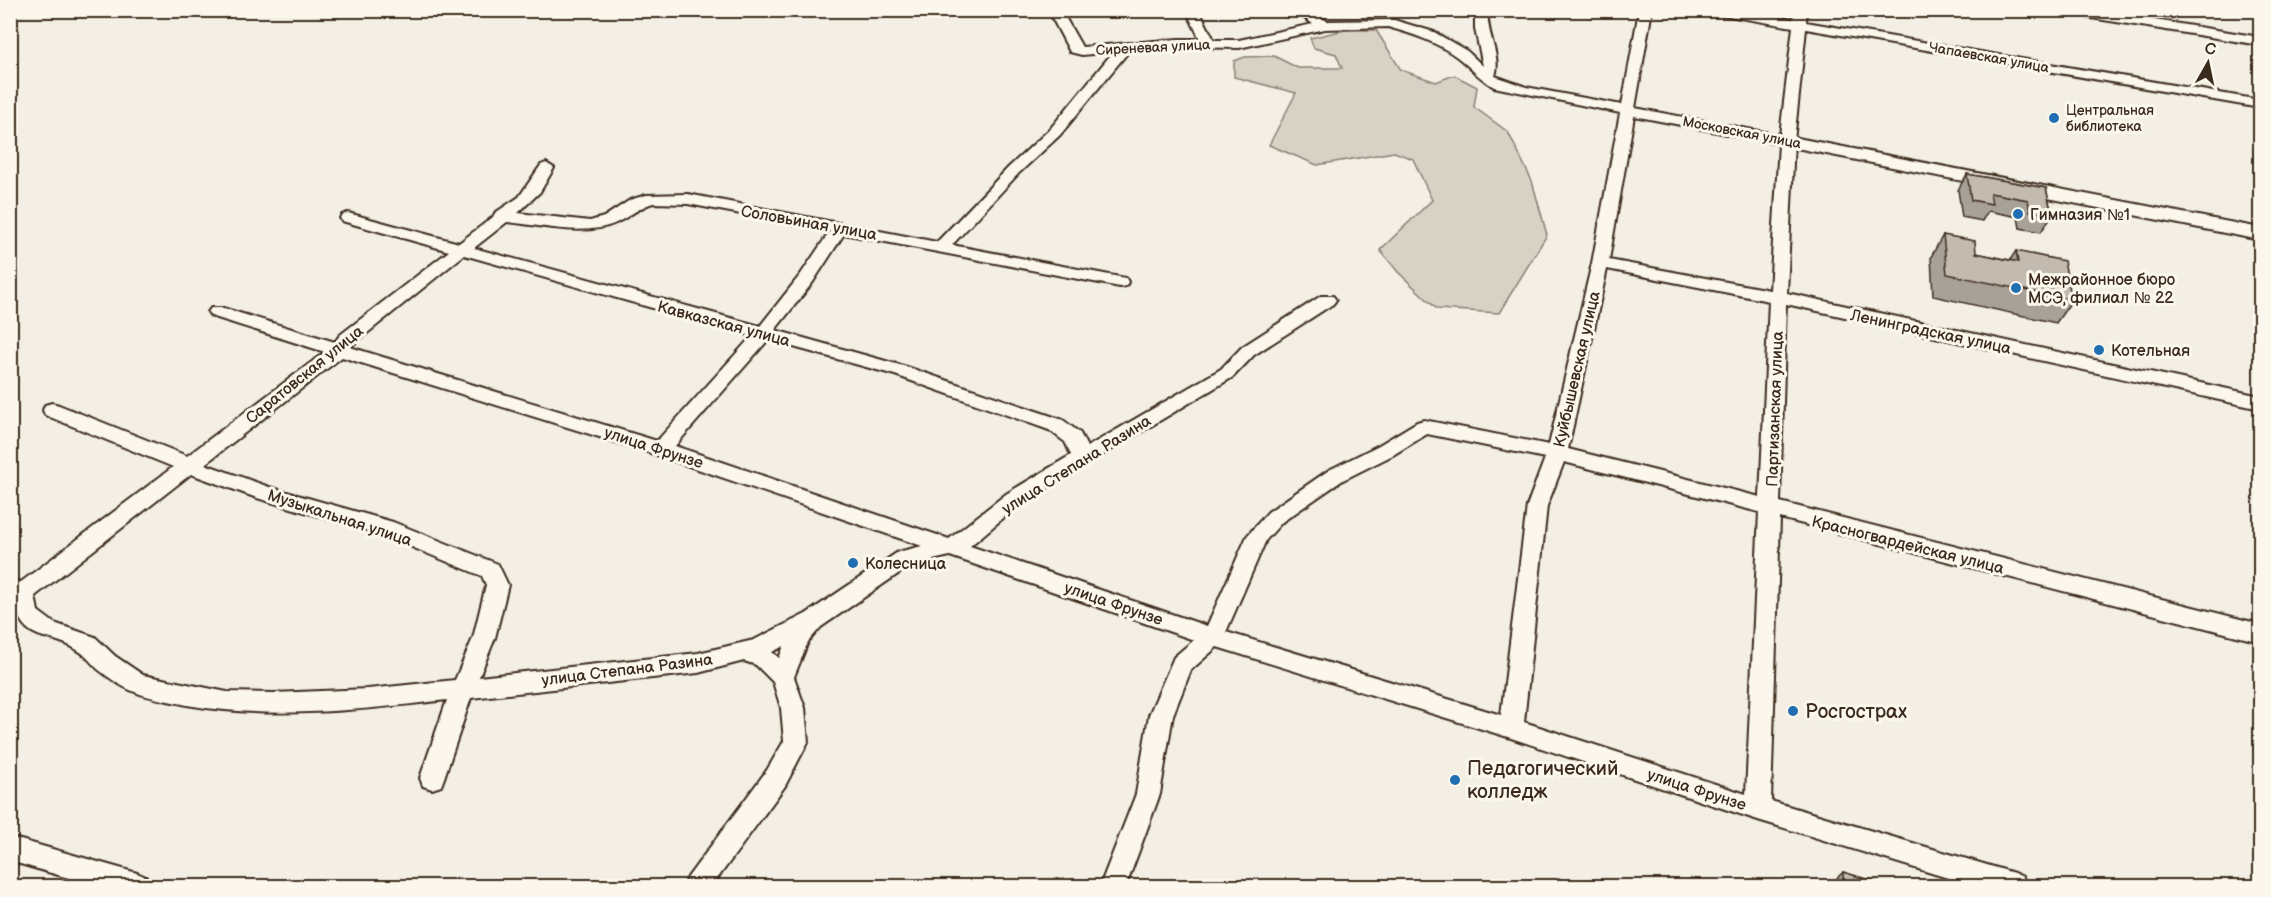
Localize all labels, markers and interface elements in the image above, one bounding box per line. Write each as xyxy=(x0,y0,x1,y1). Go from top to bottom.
north arrow xyxy=(2178,33,2238,93)
street label: Сиреневая улица xyxy=(1095,36,1211,59)
street label: Чапаевская улица xyxy=(1927,39,2051,77)
text: С xyxy=(2203,39,2217,60)
place label: Центральная библиотека xyxy=(2066,102,2154,135)
marker: Центральная библиотека xyxy=(2047,111,2061,125)
street label: Московская улица xyxy=(1681,113,1803,152)
street label: Соловьиная улица xyxy=(739,202,879,245)
place label: Гимназия №1 xyxy=(2030,206,2130,225)
marker: Гимназия №1 xyxy=(2011,207,2025,221)
place label: Межрайонное бюро МСЭ, филиал № 22 xyxy=(2028,271,2175,308)
marker: Межрайонное бюро МСЭ, филиал № 22 xyxy=(2009,281,2023,295)
street label: Куйбышевская улица xyxy=(1550,289,1605,449)
street label: Кавказская улица xyxy=(655,298,793,351)
street label: Ленинградская улица xyxy=(1848,306,2013,359)
street label: Саратовская улица xyxy=(242,322,368,428)
street label: Партизанская улица xyxy=(1763,330,1788,487)
place label: Котельная xyxy=(2111,342,2190,361)
marker: Котельная xyxy=(2092,343,2106,357)
street label: улица Степана Разина xyxy=(999,411,1155,519)
street label: улица Фрунзе xyxy=(602,423,706,473)
street label: Музыкальная улица xyxy=(265,486,415,551)
street label: Красногвардейская улица xyxy=(1810,512,2006,579)
place label: Колесница xyxy=(865,555,947,574)
marker: Колесница xyxy=(846,556,860,570)
street label: улица Фрунзе xyxy=(1062,579,1165,630)
street label: улица Степана Разина xyxy=(541,651,714,690)
place label: Росгострах xyxy=(1805,700,1907,724)
marker: Росгострах xyxy=(1786,704,1800,718)
place label: Педагогический колледж xyxy=(1467,757,1618,804)
street label: улица Фрунзе xyxy=(1645,765,1749,815)
marker: Педагогический колледж xyxy=(1448,773,1462,787)

